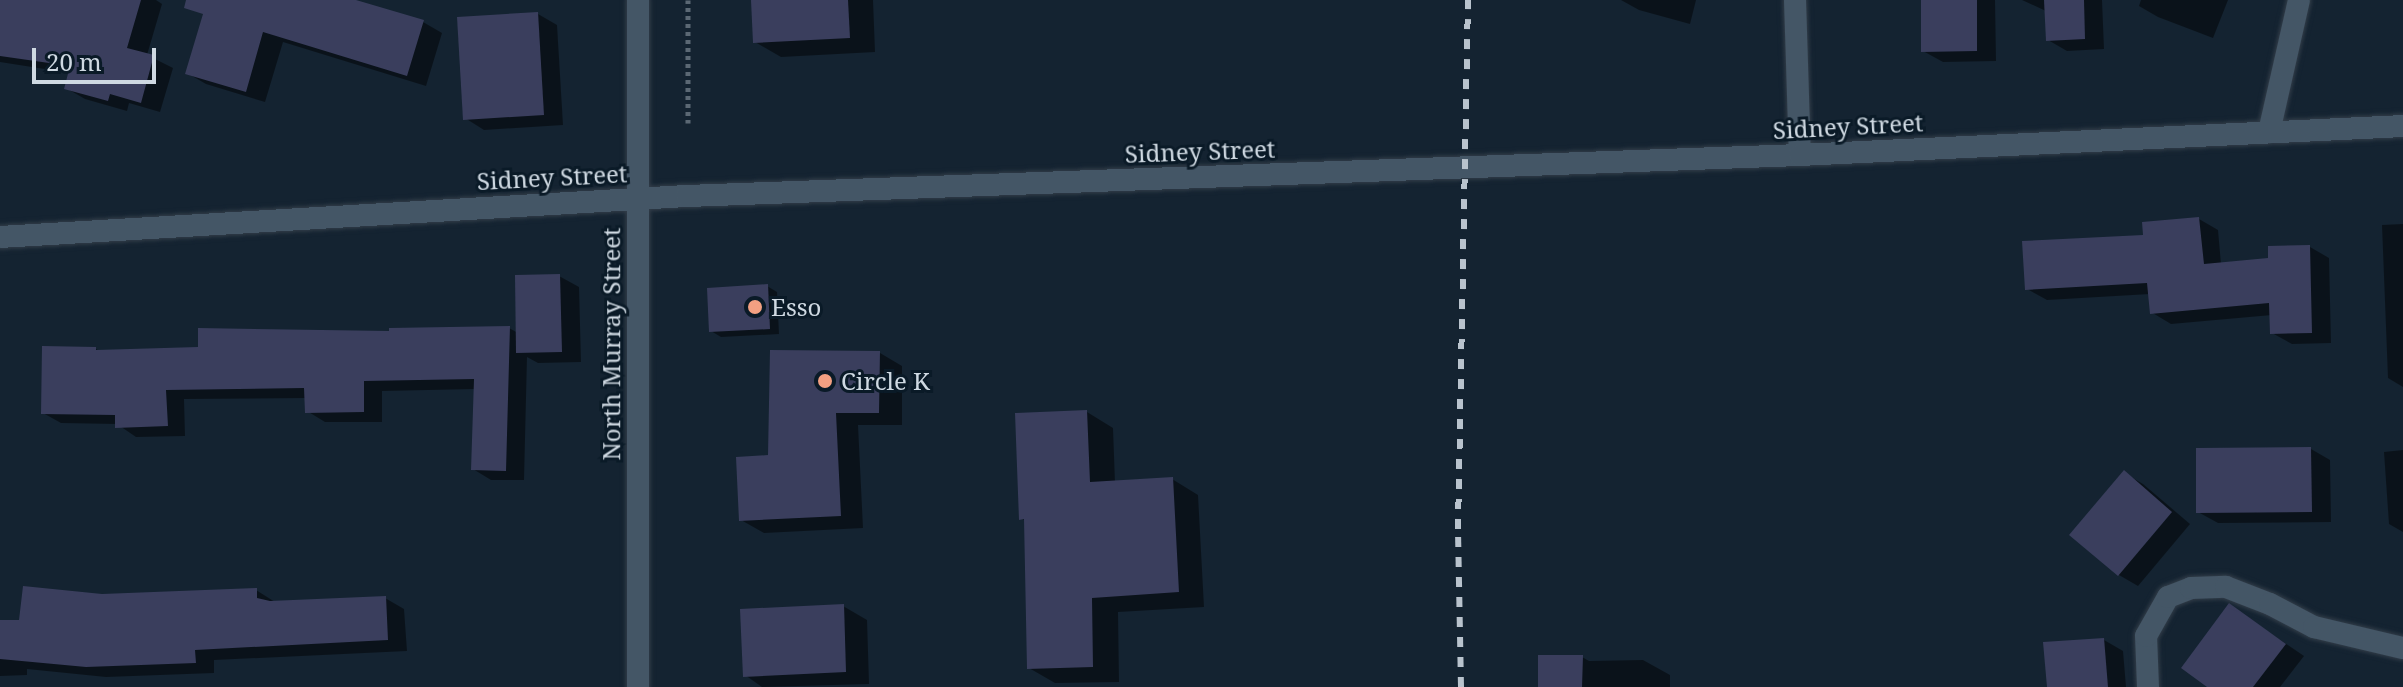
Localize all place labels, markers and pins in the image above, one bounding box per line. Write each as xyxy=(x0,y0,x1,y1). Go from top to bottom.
place label: Esso xyxy=(771,293,821,321)
marker: Esso xyxy=(746,298,764,316)
place label: Circle K xyxy=(841,367,930,395)
marker: Circle K xyxy=(816,372,834,390)

